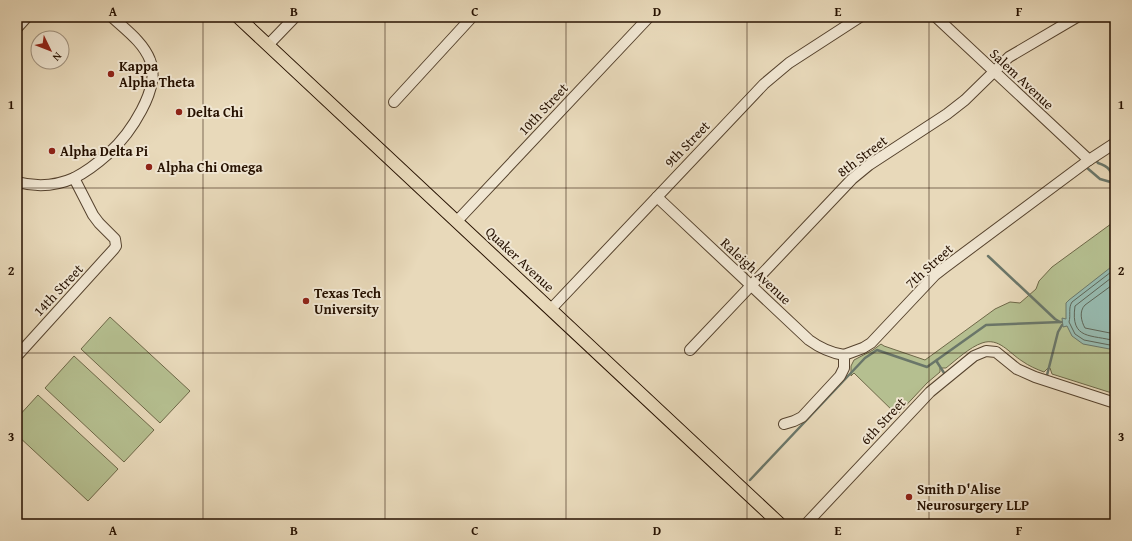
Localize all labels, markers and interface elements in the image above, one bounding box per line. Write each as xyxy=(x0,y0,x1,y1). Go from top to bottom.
text: A xyxy=(109,2,118,21)
text: B xyxy=(290,2,298,21)
text: C xyxy=(471,2,479,21)
text: D xyxy=(653,2,661,21)
text: E xyxy=(835,2,842,21)
text: F xyxy=(1016,2,1023,21)
north arrow xyxy=(30,30,70,70)
street label: Salem Avenue xyxy=(985,44,1059,114)
text: N xyxy=(49,49,66,65)
place label: Kappa Alpha Theta xyxy=(119,56,195,92)
marker: Kappa Alpha Theta xyxy=(106,69,116,79)
street label: 10th Street xyxy=(514,78,572,140)
text: 1 xyxy=(8,95,14,114)
text: 1 xyxy=(1118,95,1124,114)
place label: Delta Chi xyxy=(187,102,244,122)
marker: Delta Chi xyxy=(174,107,184,117)
street label: 9th Street xyxy=(660,116,714,172)
street label: 8th Street xyxy=(833,131,891,181)
place label: Alpha Delta Pi xyxy=(60,141,149,161)
marker: Alpha Delta Pi xyxy=(47,146,57,156)
place label: Alpha Chi Omega xyxy=(157,157,263,177)
marker: Alpha Chi Omega xyxy=(144,162,154,172)
street label: Quaker Avenue xyxy=(481,222,559,297)
street label: Raleigh Avenue xyxy=(716,233,796,309)
street label: 7th Street xyxy=(901,239,957,293)
street label: 14th Street xyxy=(29,259,87,321)
text: 2 xyxy=(8,261,15,280)
text: 2 xyxy=(1118,261,1125,280)
place label: Texas Tech University xyxy=(314,283,382,319)
marker: Texas Tech University xyxy=(301,296,311,306)
street label: 6th Street xyxy=(856,393,910,449)
text: 3 xyxy=(8,427,14,446)
text: 3 xyxy=(1118,427,1124,446)
place label: Smith D'Alise Neurosurgery LLP xyxy=(917,479,1029,515)
marker: Smith D'Alise Neurosurgery LLP xyxy=(904,492,914,502)
text: A xyxy=(109,521,118,540)
text: B xyxy=(290,521,298,540)
text: C xyxy=(471,521,479,540)
text: D xyxy=(653,521,661,540)
text: E xyxy=(835,521,842,540)
text: F xyxy=(1016,521,1023,540)

